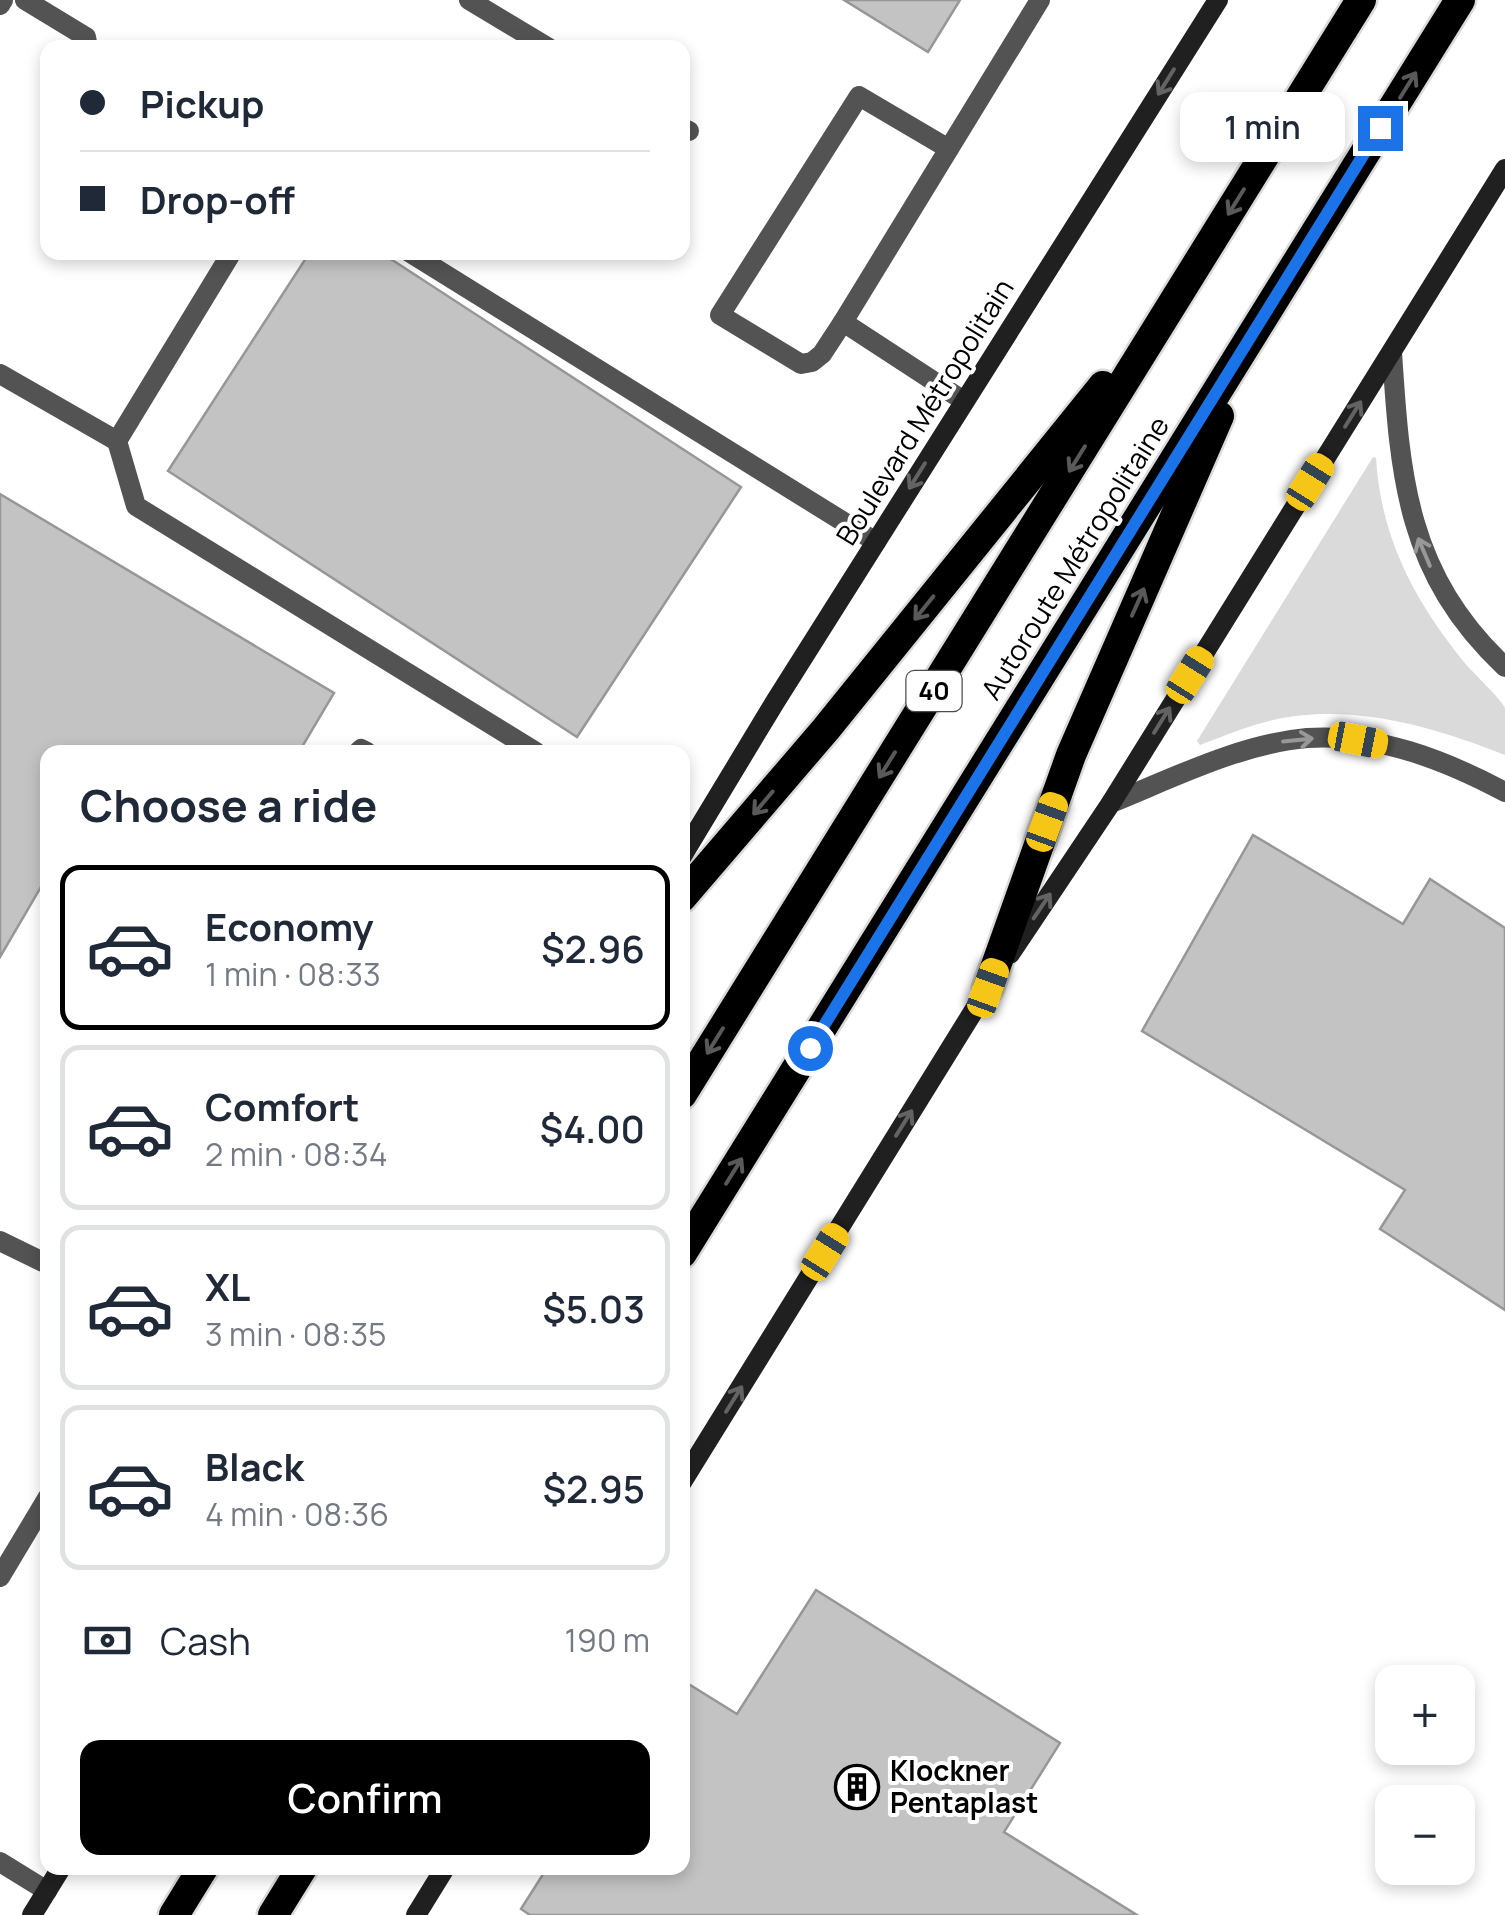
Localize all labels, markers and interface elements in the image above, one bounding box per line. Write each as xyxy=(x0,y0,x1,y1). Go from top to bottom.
one-way arrow xyxy=(1155,68,1176,96)
one-way arrow xyxy=(1397,71,1418,99)
text: Pickup xyxy=(140,77,264,129)
callout: 1 min xyxy=(1180,93,1345,163)
text: 1 min xyxy=(1224,105,1301,149)
route end xyxy=(1358,106,1403,151)
text: Drop-off xyxy=(140,173,295,225)
one-way arrow xyxy=(1226,187,1246,216)
street label: Boulevard Métropolitain xyxy=(827,271,1022,552)
one-way arrow xyxy=(1343,401,1363,429)
street label: Autoroute Métropolitaine xyxy=(971,409,1177,706)
one-way arrow xyxy=(1067,444,1087,473)
car xyxy=(1281,449,1339,515)
one-way arrow xyxy=(907,461,928,489)
one-way arrow xyxy=(1414,537,1432,568)
one-way arrow xyxy=(1130,587,1148,618)
one-way arrow xyxy=(913,594,935,620)
car xyxy=(1161,642,1219,708)
road number: 40 xyxy=(906,671,962,711)
one-way arrow xyxy=(1152,706,1172,735)
car xyxy=(1326,720,1390,760)
one-way arrow xyxy=(1281,730,1314,749)
one-way arrow xyxy=(877,750,897,779)
text: Choose a ride xyxy=(80,774,377,836)
car xyxy=(1023,789,1071,855)
one-way arrow xyxy=(751,790,774,815)
one-way arrow xyxy=(1031,893,1052,921)
text: Economy xyxy=(205,900,374,952)
icon: car xyxy=(85,903,175,993)
text: $2.96 xyxy=(541,922,645,974)
text: 1 min · 08:33 xyxy=(205,952,381,996)
car xyxy=(964,955,1012,1021)
one-way arrow xyxy=(705,1026,725,1055)
route start xyxy=(788,1026,833,1071)
text: Comfort xyxy=(205,1080,359,1132)
icon: car xyxy=(85,1083,175,1173)
text: $4.00 xyxy=(540,1102,645,1154)
one-way arrow xyxy=(894,1109,914,1138)
text: 2 min · 08:34 xyxy=(205,1132,388,1176)
one-way arrow xyxy=(724,1157,744,1185)
car xyxy=(796,1219,854,1285)
text: XL xyxy=(205,1260,250,1312)
icon: car xyxy=(85,1263,175,1353)
text: $5.03 xyxy=(542,1282,645,1334)
text: 3 min · 08:35 xyxy=(205,1312,387,1356)
one-way arrow xyxy=(723,1386,744,1414)
text: Black xyxy=(205,1440,304,1492)
icon: car xyxy=(85,1443,175,1533)
text: $2.95 xyxy=(543,1462,645,1514)
text: 4 min · 08:36 xyxy=(205,1492,389,1536)
icon: cash xyxy=(80,1613,135,1668)
text: Cash xyxy=(160,1614,251,1666)
text: 190 m xyxy=(565,1618,650,1662)
map controls xyxy=(1375,1665,1475,1885)
button: + xyxy=(1375,1665,1475,1765)
button: Confirm xyxy=(80,1740,650,1855)
place label: Klockner Pentaplast xyxy=(890,1751,1038,1821)
building icon: Klockner Pentaplast xyxy=(834,1764,880,1810)
button: − xyxy=(1375,1785,1475,1885)

